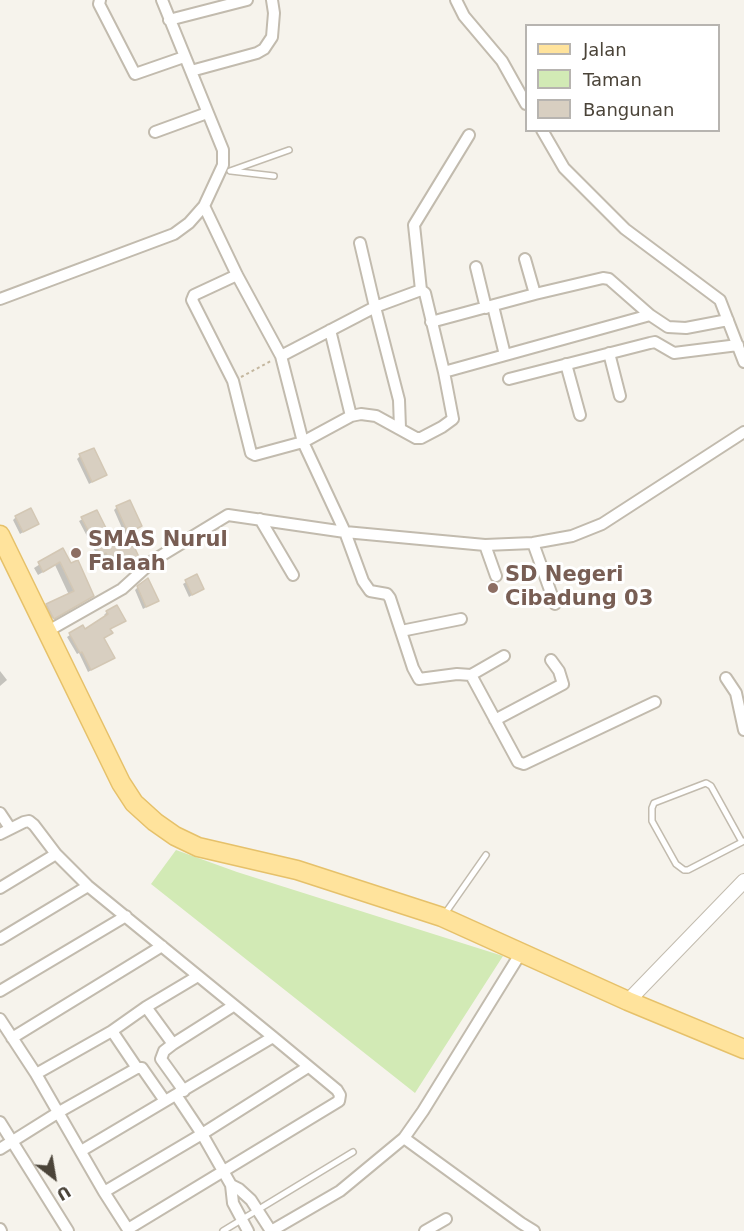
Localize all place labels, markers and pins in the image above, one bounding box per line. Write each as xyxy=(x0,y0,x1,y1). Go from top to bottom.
place label: SMAS Nurul Falaah xyxy=(88,528,228,578)
marker: SMAS Nurul Falaah xyxy=(69,546,83,560)
place label: SD Negeri Cibadung 03 xyxy=(505,563,653,613)
marker: SD Negeri Cibadung 03 xyxy=(486,581,500,595)

